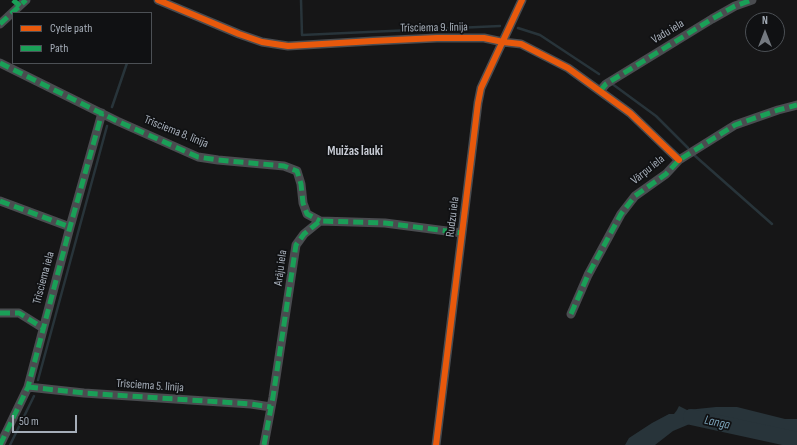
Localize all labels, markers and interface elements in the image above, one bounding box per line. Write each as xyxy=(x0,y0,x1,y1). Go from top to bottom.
legend xyxy=(12,12,152,64)
north arrow xyxy=(745,12,785,52)
text: N xyxy=(762,14,768,27)
street label: Vadu iela xyxy=(649,17,687,47)
street label: Trīsciema 9. līnija xyxy=(400,20,468,36)
text: Cycle path xyxy=(50,21,92,36)
text: Path xyxy=(50,41,68,56)
street label: Trīsciema 8. līnija xyxy=(142,113,210,151)
district label: Muižas lauki xyxy=(327,144,383,160)
street label: Vārpu iela xyxy=(628,152,668,188)
street label: Rudzu iela xyxy=(443,196,463,238)
street label: Arāju iela xyxy=(271,249,291,287)
street label: Trīsciema iela xyxy=(30,250,58,306)
street label: Trīsciema 5. līnija xyxy=(116,376,184,396)
scale bar xyxy=(14,407,79,433)
water label: Langa xyxy=(703,413,731,433)
text: 50 m xyxy=(19,414,39,429)

